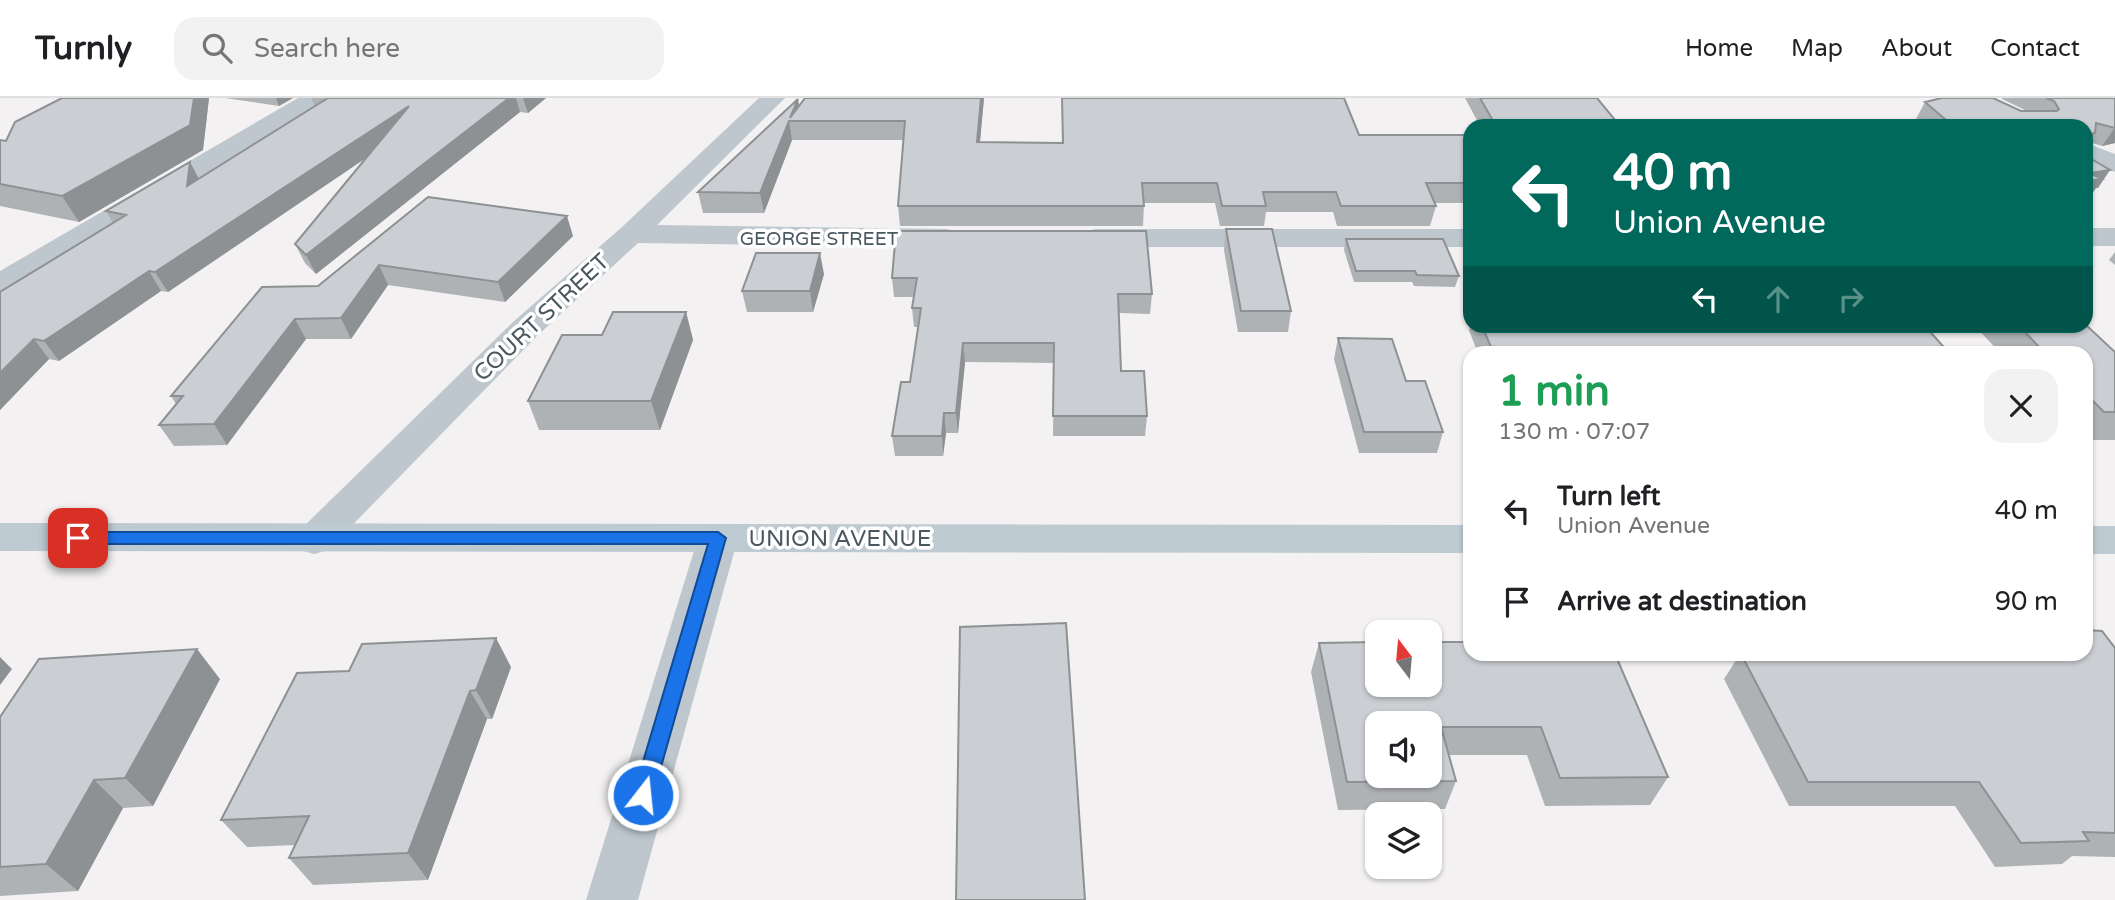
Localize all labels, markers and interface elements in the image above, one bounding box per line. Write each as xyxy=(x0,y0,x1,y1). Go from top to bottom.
search box xyxy=(174,17,664,80)
text: Turnly xyxy=(35,29,132,68)
icon: search xyxy=(198,29,236,67)
text: Search here xyxy=(254,33,400,64)
text: Home xyxy=(1685,34,1753,63)
text: Map xyxy=(1791,34,1843,63)
text: About xyxy=(1881,34,1952,63)
text: Contact xyxy=(1990,34,2080,63)
text: 40 m xyxy=(1613,144,1732,203)
icon: left xyxy=(1498,147,1589,238)
text: Union Avenue xyxy=(1613,204,1826,242)
street label: GEORGE STREET xyxy=(740,228,899,250)
street label: COURT STREET xyxy=(468,248,615,388)
icon: left xyxy=(1686,280,1724,318)
icon: ahead xyxy=(1759,280,1797,318)
icon: right xyxy=(1832,280,1870,318)
text: 1 min xyxy=(1498,366,1610,417)
button: close xyxy=(1984,369,2058,443)
text: 130 m · 07:07 xyxy=(1498,418,1650,446)
text: Turn left xyxy=(1557,481,1660,512)
icon: left xyxy=(1498,492,1536,530)
text: 40 m xyxy=(1995,495,2058,526)
pin xyxy=(48,508,108,568)
text: Union Avenue xyxy=(1557,512,1710,540)
icon: arrive xyxy=(59,519,97,557)
street label: UNION AVENUE xyxy=(749,525,931,553)
icon: arrive xyxy=(1498,583,1536,621)
text: Arrive at destination xyxy=(1557,586,1807,617)
text: 90 m xyxy=(1995,586,2058,617)
north arrow xyxy=(1365,620,1442,696)
map controls xyxy=(1365,620,1442,879)
button: sound xyxy=(1365,711,1442,788)
position arrow xyxy=(606,758,680,832)
button: layers xyxy=(1365,802,1442,879)

